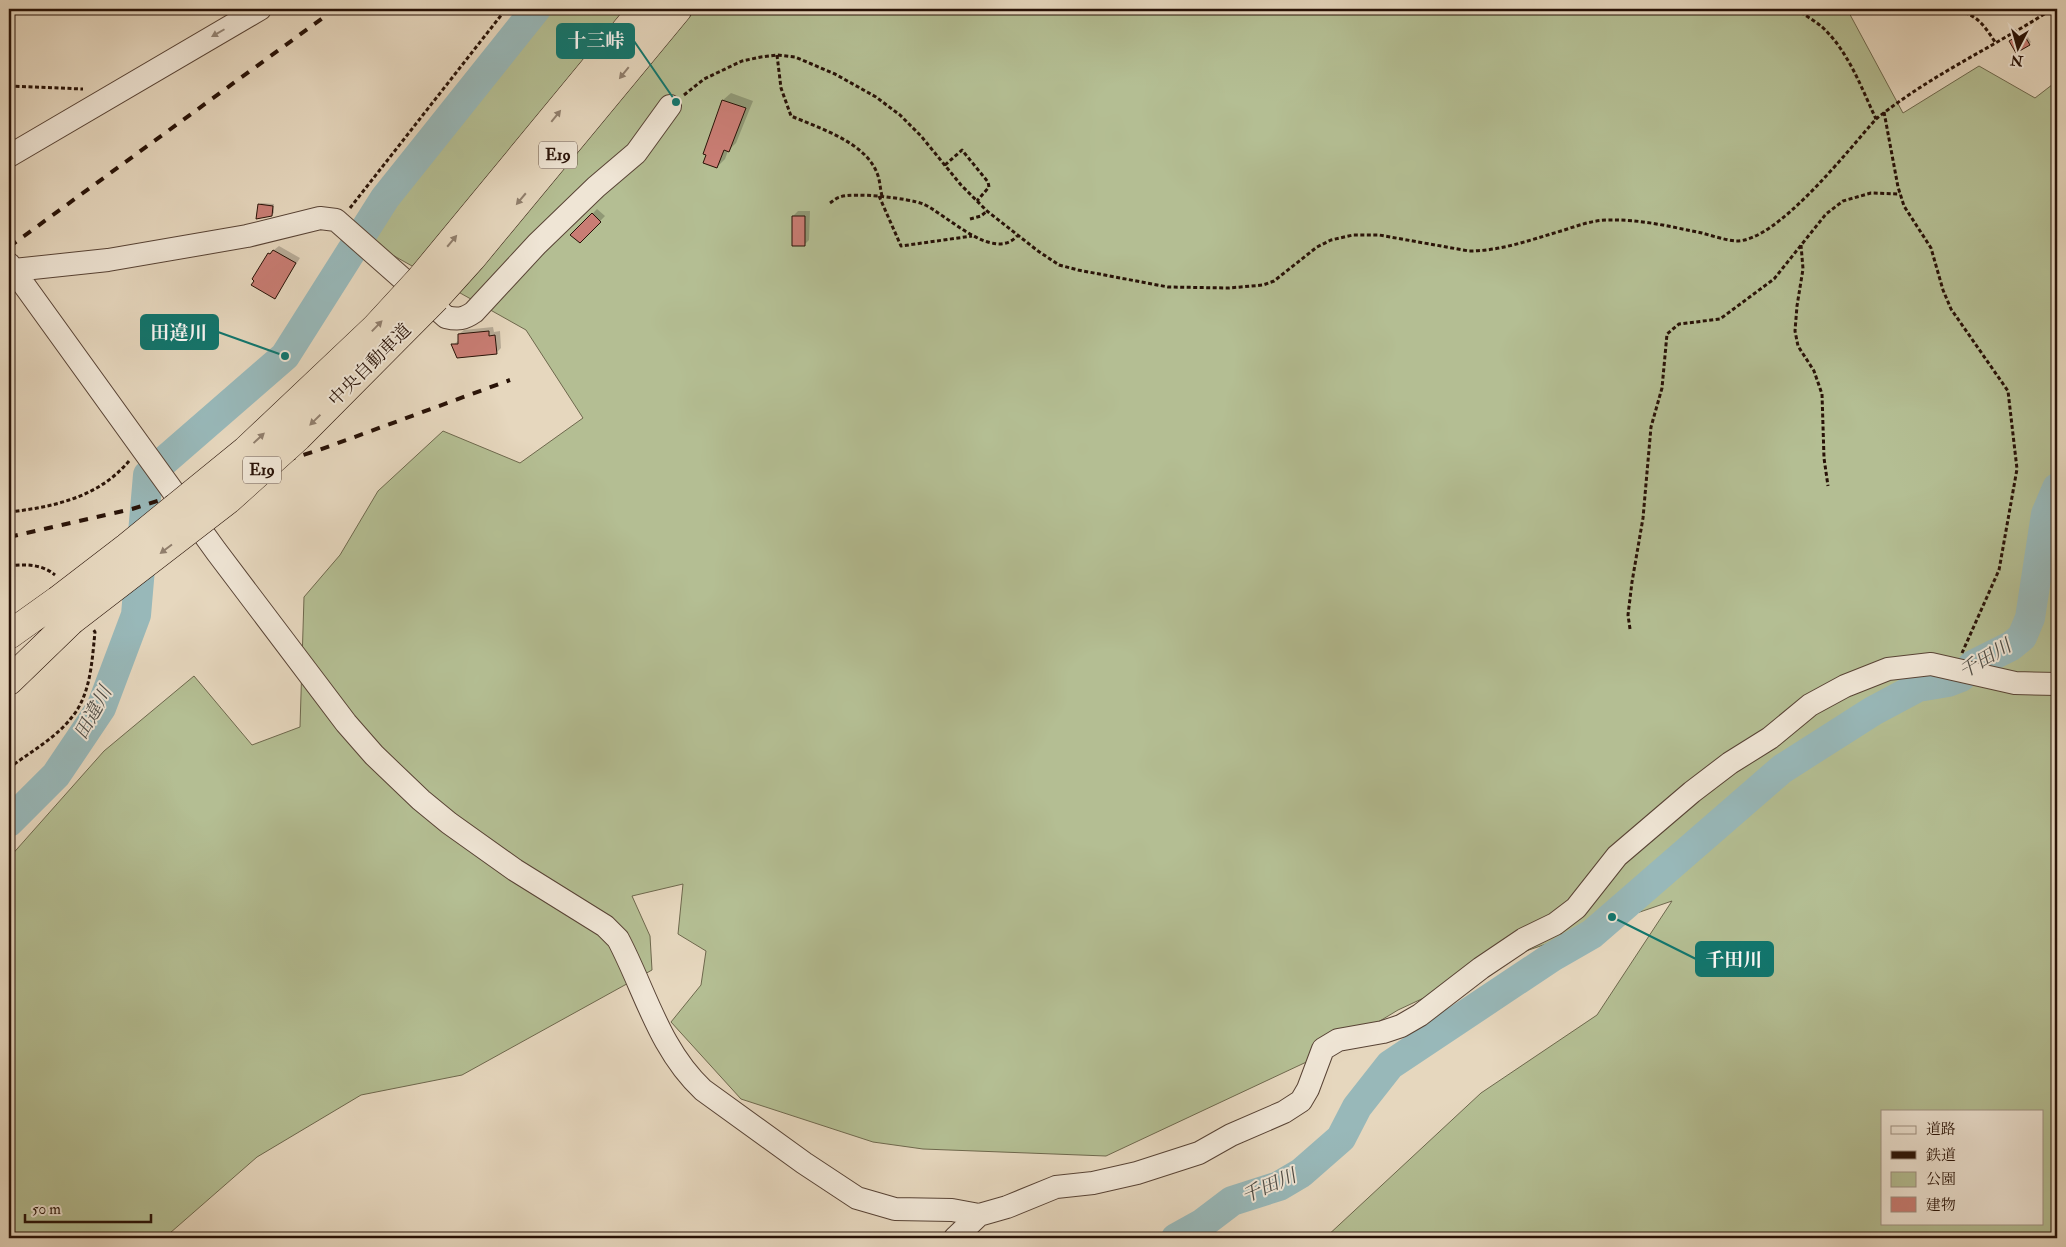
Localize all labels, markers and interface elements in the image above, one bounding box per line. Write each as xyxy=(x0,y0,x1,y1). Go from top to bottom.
north arrow xyxy=(1994,22,2044,72)
callout: 十三峠 xyxy=(557,24,634,58)
one-way arrow xyxy=(211,29,224,38)
text: 十三峠 xyxy=(567,29,625,53)
text: N xyxy=(2009,51,2025,70)
one-way arrow xyxy=(619,66,630,79)
one-way arrow xyxy=(551,110,562,123)
road number: E19 xyxy=(539,142,577,168)
one-way arrow xyxy=(515,192,527,204)
one-way arrow xyxy=(447,235,458,248)
callout: 田違川 xyxy=(141,315,218,349)
street label: 中央自動車道 xyxy=(324,319,416,411)
one-way arrow xyxy=(371,320,383,332)
text: 田違川 xyxy=(150,321,208,345)
one-way arrow xyxy=(309,414,321,426)
one-way arrow xyxy=(253,432,265,444)
road number: E19 xyxy=(243,456,281,484)
one-way arrow xyxy=(160,544,173,555)
water label: 千田川 xyxy=(1954,633,2017,684)
water label: 田違川 xyxy=(69,681,118,744)
callout: 千田川 xyxy=(1696,942,1773,976)
text: 千田川 xyxy=(1705,948,1763,972)
legend xyxy=(1881,1110,2044,1224)
text: 道路 xyxy=(1926,1120,1956,1139)
text: 鉄道 xyxy=(1926,1146,1956,1165)
water label: 千田川 xyxy=(1238,1163,1302,1208)
text: 公園 xyxy=(1926,1170,1956,1189)
scale bar xyxy=(25,1192,151,1224)
text: 建物 xyxy=(1926,1196,1956,1215)
text: 50 m xyxy=(32,1200,61,1219)

